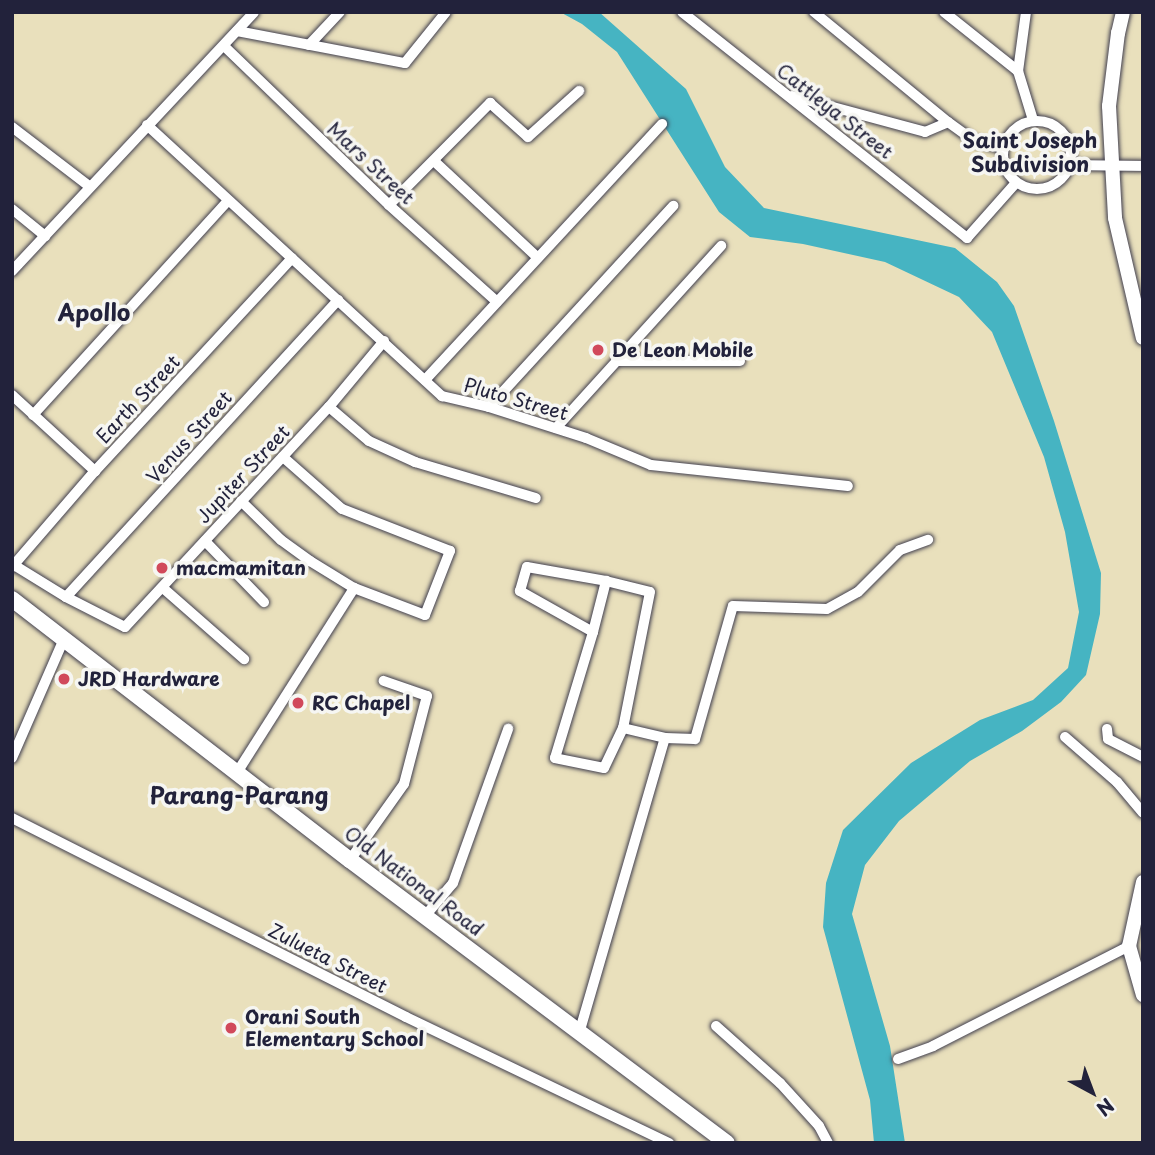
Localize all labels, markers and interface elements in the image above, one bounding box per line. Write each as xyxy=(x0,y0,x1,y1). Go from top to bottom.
street label: Cattleya Street xyxy=(772,58,898,164)
street label: Mars Street xyxy=(323,117,419,209)
district label: Saint Joseph Subdivision xyxy=(962,126,1098,176)
district label: Apollo xyxy=(58,298,130,326)
place label: De Leon Mobile xyxy=(612,339,755,361)
marker: De Leon Mobile xyxy=(590,342,606,358)
street label: Earth Street xyxy=(91,350,185,448)
street label: Pluto Street xyxy=(460,373,572,425)
street label: Venus Street xyxy=(142,386,236,488)
street label: Jupiter Street xyxy=(191,419,295,529)
place label: macmamitan xyxy=(176,557,306,579)
marker: macmamitan xyxy=(154,560,170,576)
place label: JRD Hardware xyxy=(78,668,221,690)
marker: JRD Hardware xyxy=(56,671,72,687)
place label: RC Chapel xyxy=(312,692,412,714)
marker: RC Chapel xyxy=(290,695,306,711)
district label: Parang-Parang xyxy=(149,781,329,809)
street label: Old National Road xyxy=(340,821,488,941)
street label: Zulueta Street xyxy=(264,918,392,998)
place label: Orani South Elementary School xyxy=(245,1006,424,1050)
marker: Orani South Elementary School xyxy=(223,1020,239,1036)
north arrow xyxy=(1057,1057,1127,1127)
text: N xyxy=(1091,1092,1121,1123)

